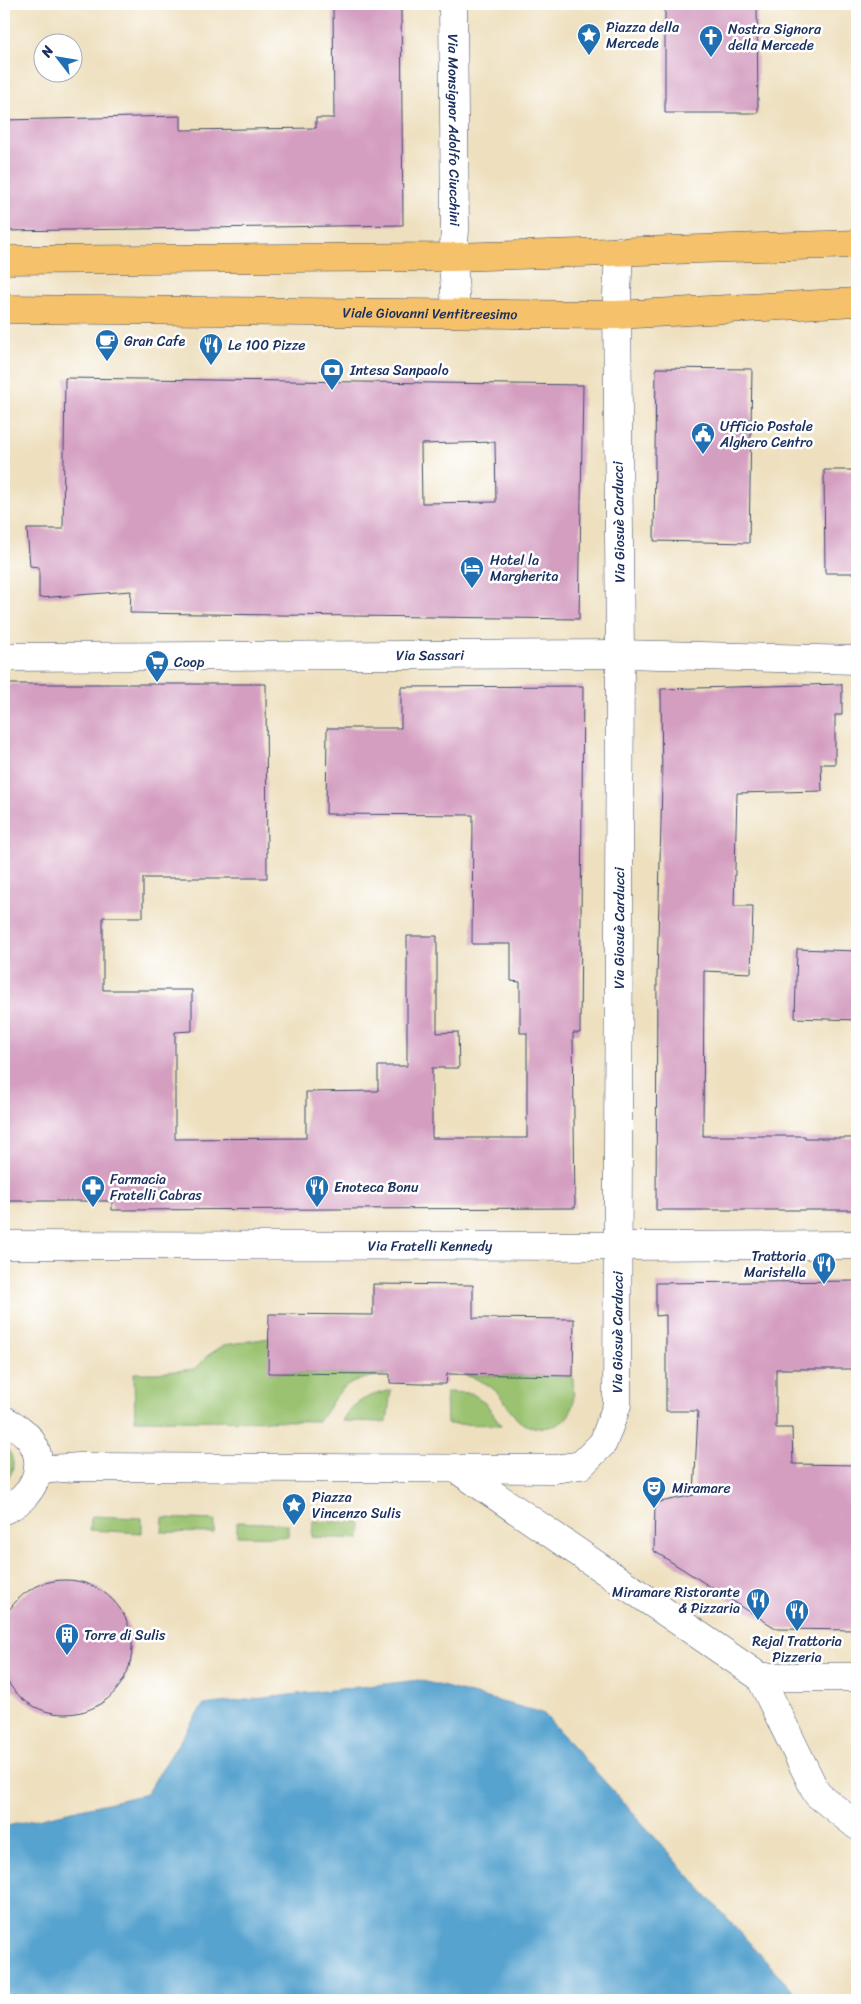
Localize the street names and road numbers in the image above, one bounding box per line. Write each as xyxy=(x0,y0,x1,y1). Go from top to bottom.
street label: Via Monsignor Adolfo Ciucchini xyxy=(441,34,467,227)
street label: Viale Giovanni Ventitreesimo xyxy=(342,300,518,327)
street label: Via Giosuè Carducci xyxy=(605,460,633,583)
street label: Via Sassari xyxy=(396,642,465,668)
street label: Via Giosuè Carducci xyxy=(606,866,632,989)
street label: Via Fratelli Kennedy xyxy=(368,1233,493,1258)
street label: Via Giosuè Carducci xyxy=(605,1270,630,1393)

